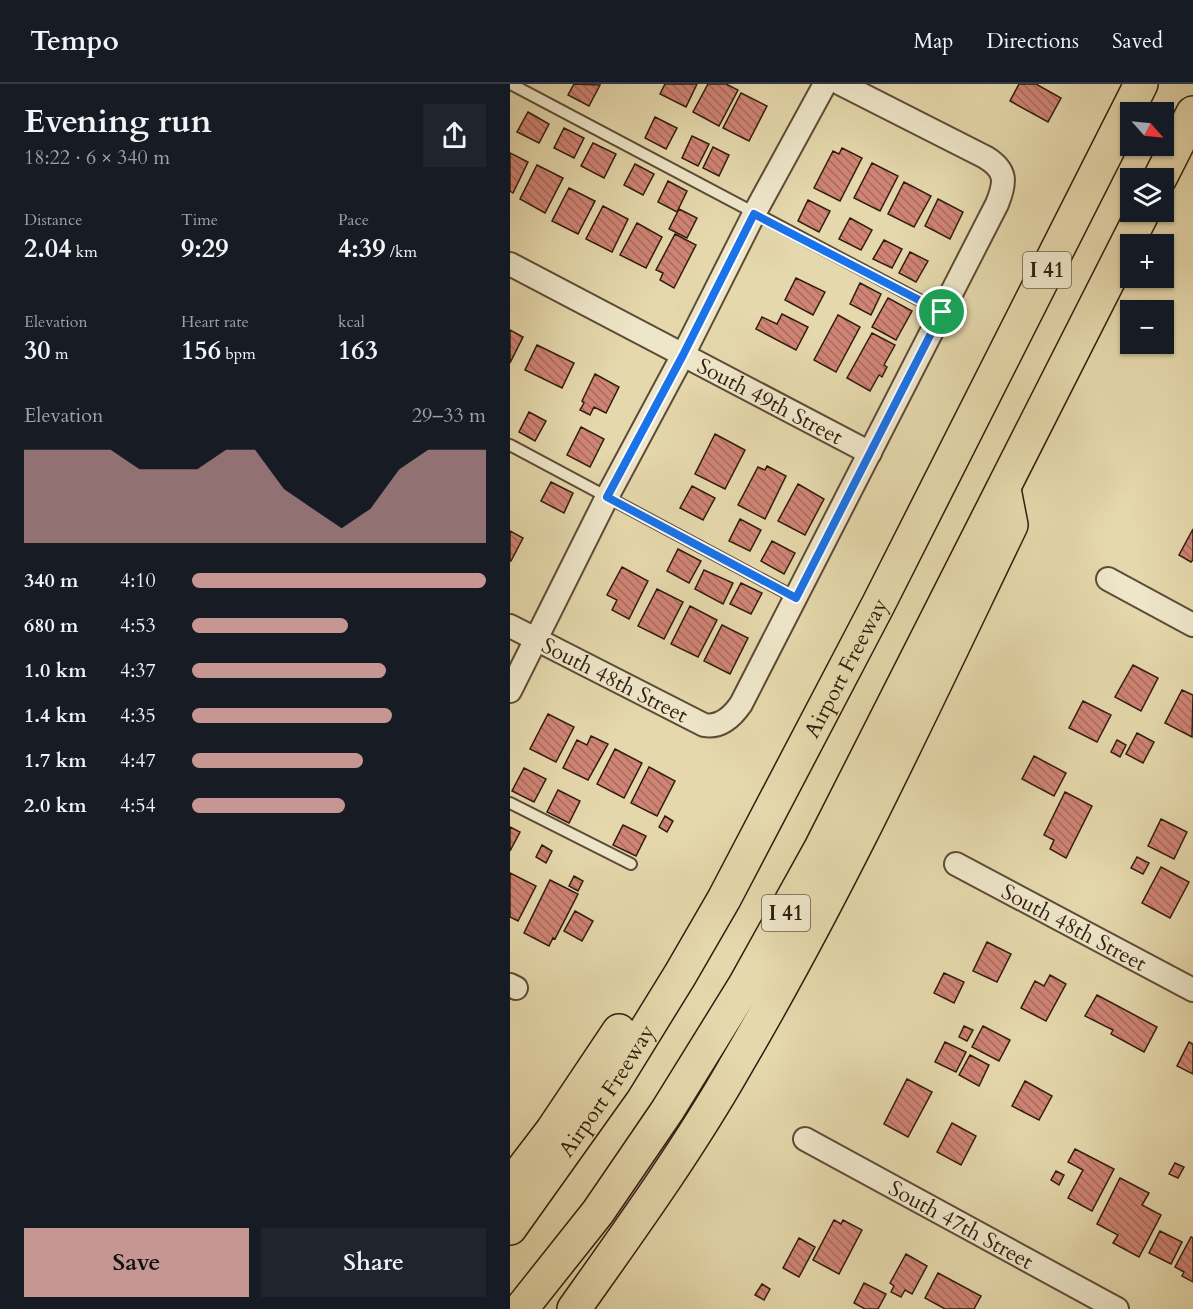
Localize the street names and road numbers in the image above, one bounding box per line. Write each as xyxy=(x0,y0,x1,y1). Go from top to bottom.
road number: I 41 xyxy=(1023,252,1071,288)
street label: South 49th Street xyxy=(692,351,848,452)
street label: Airport Freeway xyxy=(797,593,895,743)
street label: South 48th Street xyxy=(536,631,693,730)
street label: South 48th Street xyxy=(996,877,1152,979)
road number: I 41 xyxy=(762,895,810,931)
street label: Airport Freeway xyxy=(551,1018,662,1163)
street label: South 47th Street xyxy=(883,1173,1038,1277)

